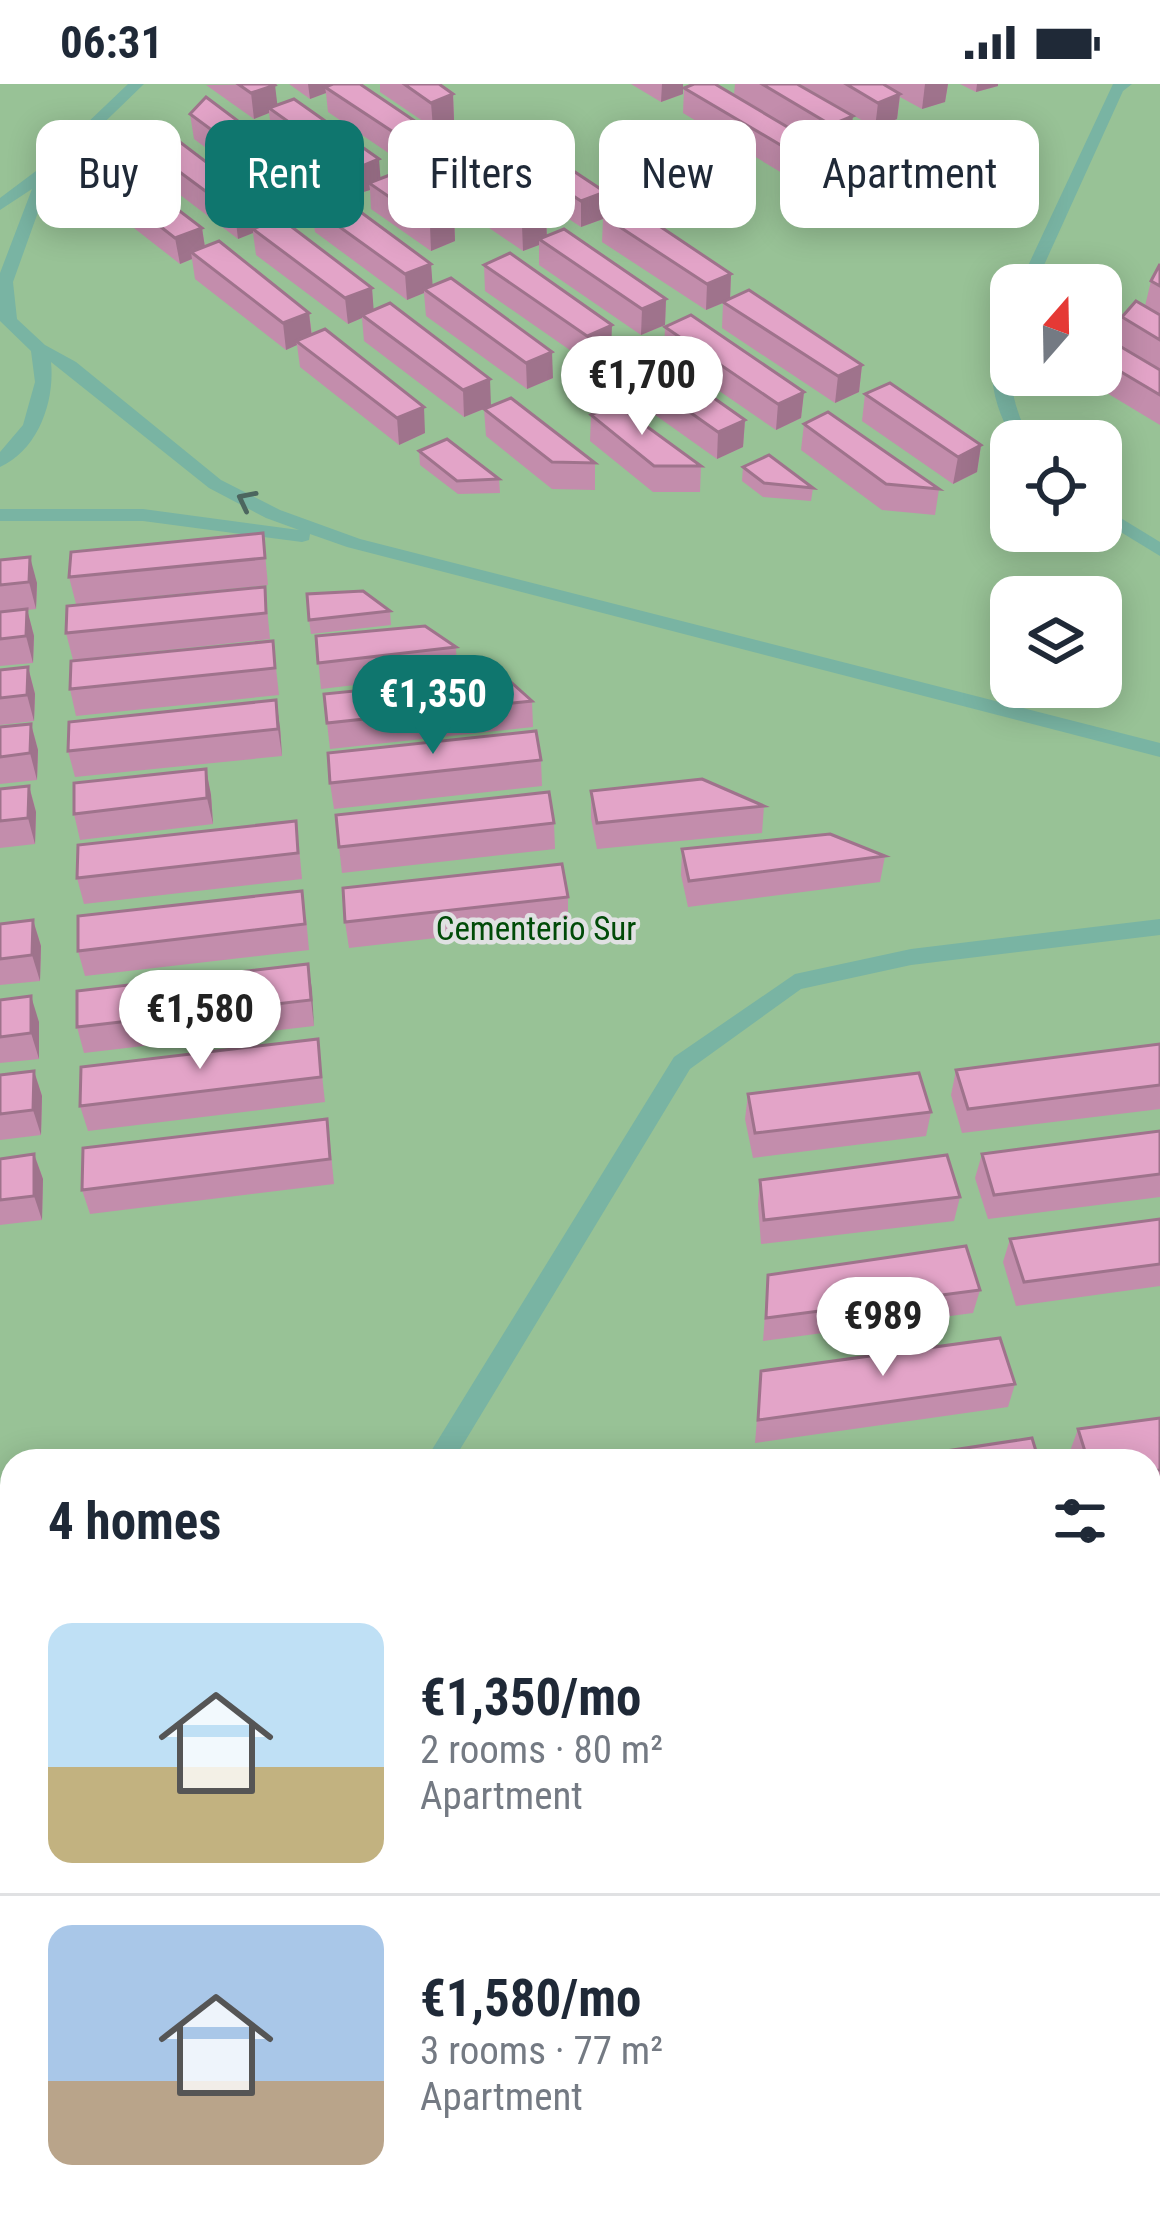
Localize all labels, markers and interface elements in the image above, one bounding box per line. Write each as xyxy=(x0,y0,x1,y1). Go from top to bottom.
text: 06:31 xyxy=(60,16,163,69)
chip: Buy xyxy=(36,120,181,228)
chip: Rent xyxy=(205,120,364,228)
chip: Filters xyxy=(388,120,575,228)
chip: New xyxy=(599,120,756,228)
chip: Apartment xyxy=(780,120,1039,228)
north arrow xyxy=(990,264,1122,396)
map controls xyxy=(990,264,1122,708)
pin: €1,700 xyxy=(544,336,740,438)
text: €1,700 xyxy=(588,352,696,398)
button: locate xyxy=(990,420,1122,552)
one-way arrow xyxy=(236,492,258,515)
button: layers xyxy=(990,576,1122,708)
pin: €1,350 xyxy=(335,655,531,757)
text: €1,350 xyxy=(379,671,487,717)
park label: Cementerio Sur xyxy=(436,909,636,948)
pin: €1,580 xyxy=(102,970,298,1072)
text: €1,580 xyxy=(146,986,254,1032)
pin: €989 xyxy=(812,1277,954,1379)
text: €989 xyxy=(844,1293,922,1339)
icon: filters xyxy=(1047,1488,1113,1554)
text: 4 homes xyxy=(48,1492,221,1551)
text: €1,350/mo xyxy=(420,1668,641,1727)
icon: home xyxy=(144,1671,288,1815)
text: 2 rooms · 80 m² xyxy=(420,1727,663,1773)
text: Apartment xyxy=(420,1773,583,1819)
text: €1,580/mo xyxy=(420,1969,641,2028)
icon: home xyxy=(144,1973,288,2117)
text: 3 rooms · 77 m² xyxy=(420,2028,663,2074)
text: Apartment xyxy=(420,2074,583,2120)

